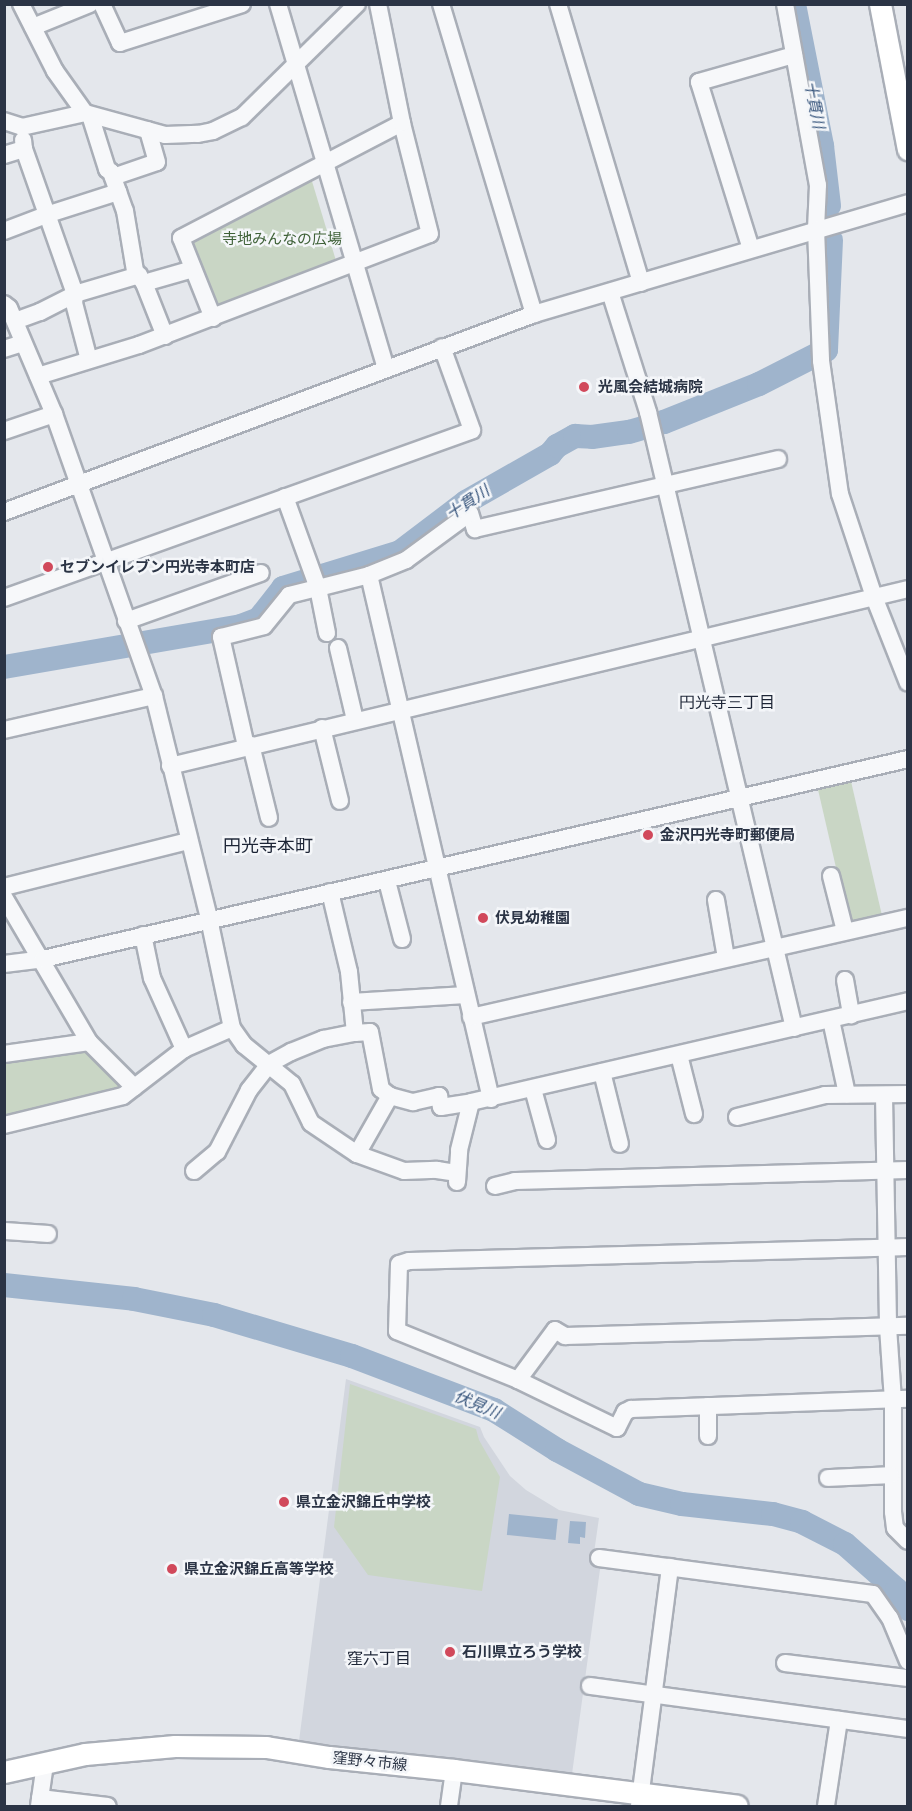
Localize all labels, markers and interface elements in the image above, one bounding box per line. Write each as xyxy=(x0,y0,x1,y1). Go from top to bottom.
water label: 十貫川 xyxy=(800,80,828,130)
park label: 寺地みんなの広場 xyxy=(222,230,342,248)
marker: 光風会結城病院 xyxy=(575,378,593,396)
place label: 光風会結城病院 xyxy=(598,378,703,396)
water label: 十貫川 xyxy=(443,482,493,524)
place label: セブンイレブン円光寺本町店 xyxy=(60,558,255,576)
marker: セブンイレブン円光寺本町店 xyxy=(41,560,55,574)
district label: 円光寺三丁目 xyxy=(679,693,775,713)
place label: 金沢円光寺町郵便局 xyxy=(660,826,795,844)
marker: 金沢円光寺町郵便局 xyxy=(641,828,655,842)
district label: 円光寺本町 xyxy=(223,835,313,857)
place label: 伏見幼稚園 xyxy=(495,909,570,927)
marker: 伏見幼稚園 xyxy=(476,911,490,925)
water label: 伏見川 xyxy=(451,1387,503,1423)
place label: 県立金沢錦丘中学校 xyxy=(296,1493,431,1511)
marker: 県立金沢錦丘中学校 xyxy=(277,1495,291,1509)
place label: 県立金沢錦丘高等学校 xyxy=(184,1560,334,1578)
marker: 県立金沢錦丘高等学校 xyxy=(165,1562,179,1576)
place label: 石川県立ろう学校 xyxy=(462,1643,582,1661)
marker: 石川県立ろう学校 xyxy=(443,1645,457,1659)
district label: 窪六丁目 xyxy=(347,1649,411,1669)
street label: 窪野々市線 xyxy=(332,1748,408,1774)

